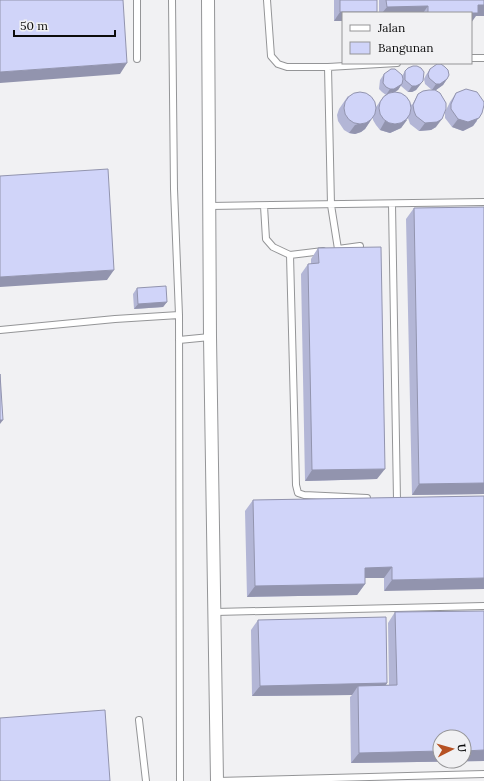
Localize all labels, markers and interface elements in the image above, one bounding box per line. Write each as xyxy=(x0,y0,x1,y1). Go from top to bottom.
scale bar xyxy=(14,12,115,38)
legend xyxy=(342,12,472,64)
text: 50 m xyxy=(20,18,48,33)
text: Jalan xyxy=(377,20,405,35)
text: Bangunan xyxy=(378,40,434,55)
north arrow xyxy=(432,729,472,769)
text: U xyxy=(455,743,469,753)

